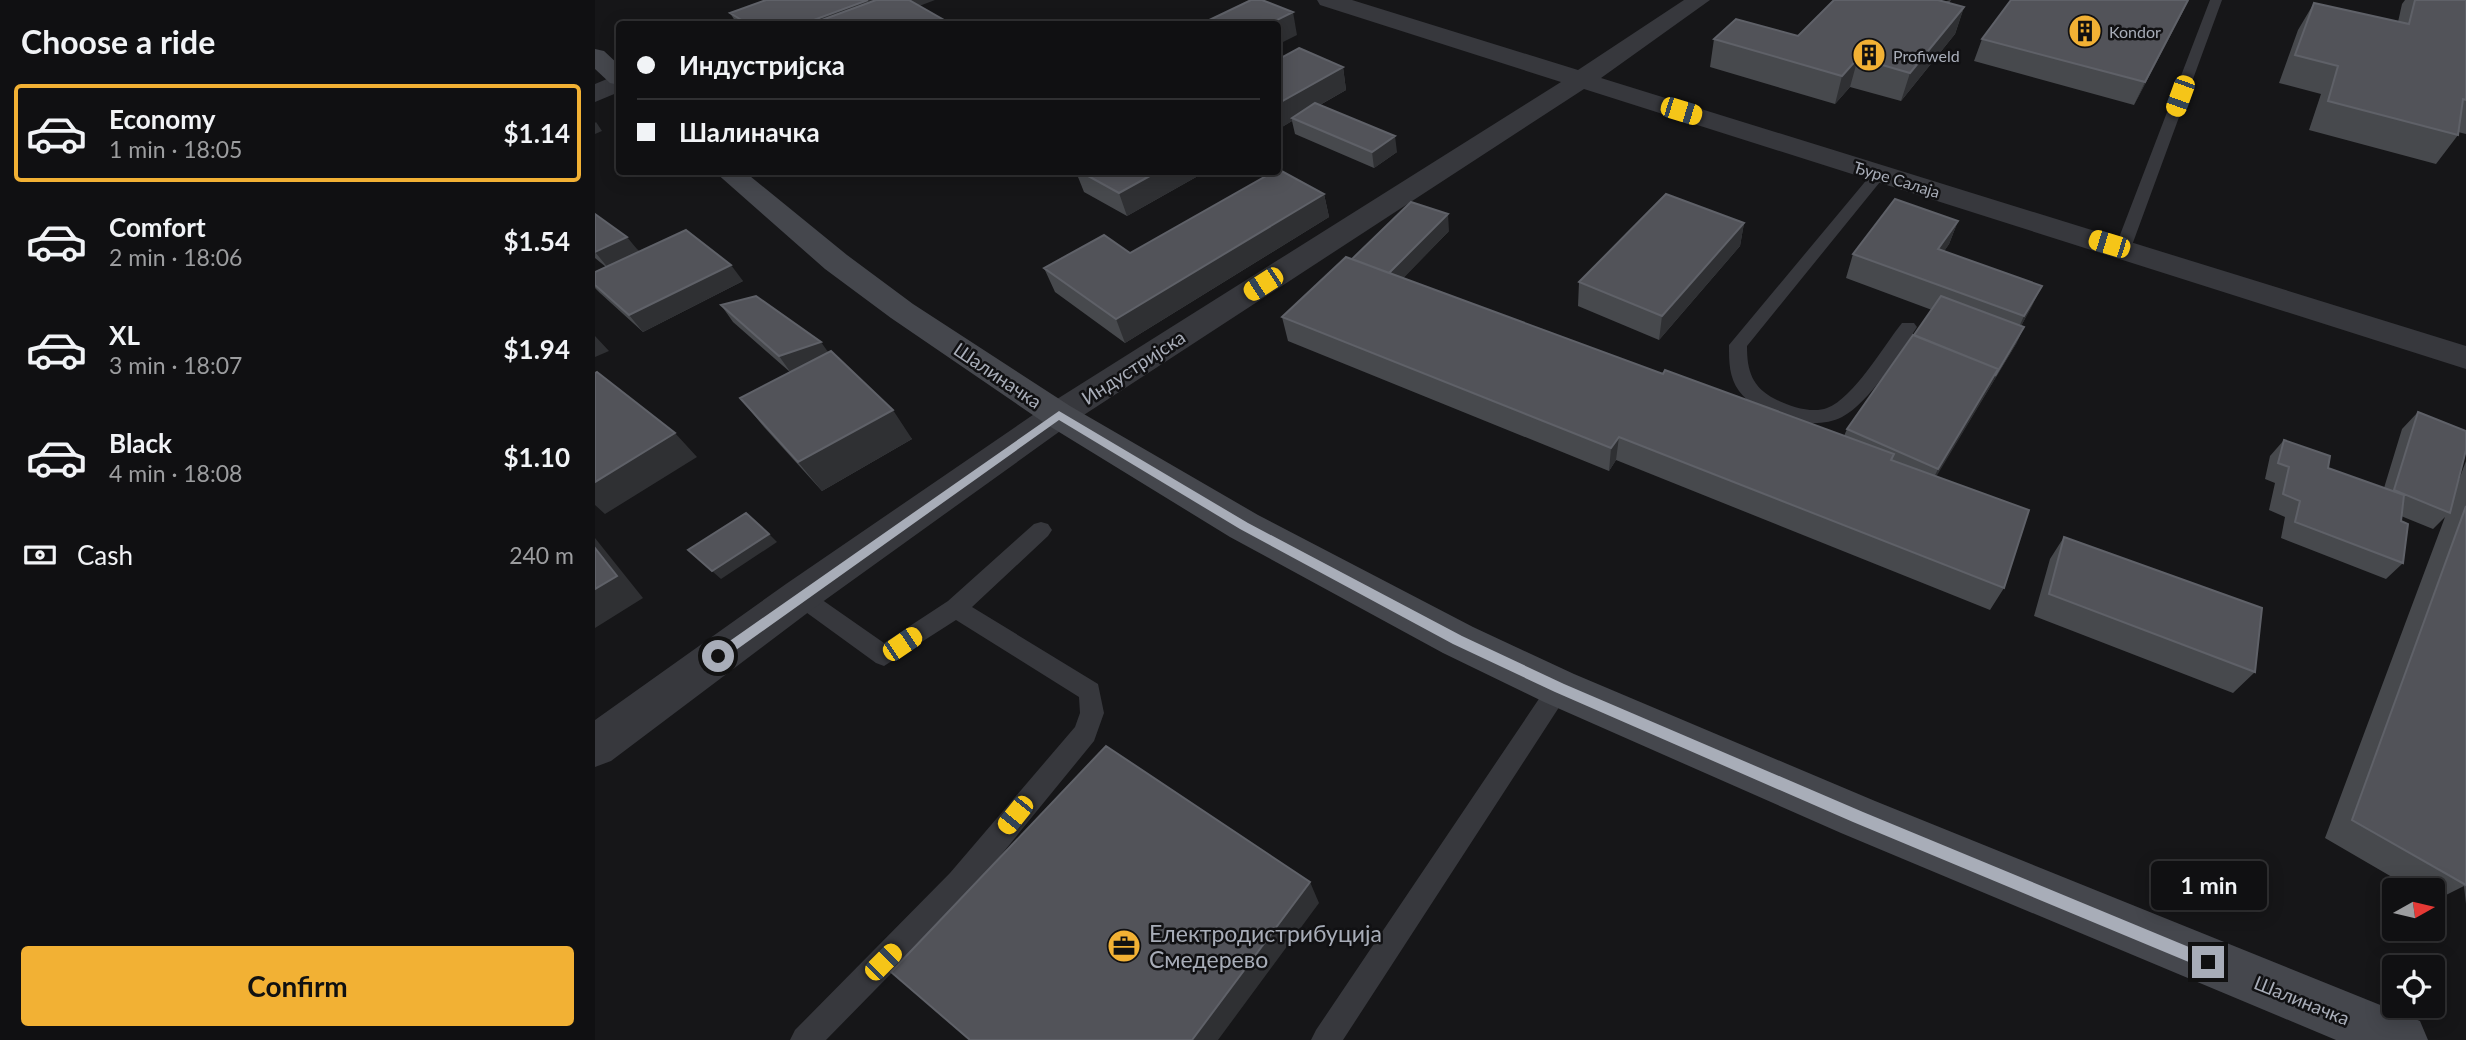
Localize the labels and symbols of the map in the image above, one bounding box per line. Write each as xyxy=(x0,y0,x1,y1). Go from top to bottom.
building icon: Kondor xyxy=(2066,12,2104,50)
place label: Kondor xyxy=(2109,22,2161,41)
building icon: Profiweld xyxy=(1850,36,1888,74)
place label: Profiweld xyxy=(1893,46,1960,65)
car xyxy=(2163,73,2198,119)
car xyxy=(1658,95,1705,127)
street label: Ђуре Салаја xyxy=(1852,157,1942,201)
car xyxy=(2086,228,2133,260)
car xyxy=(1240,264,1287,304)
street label: Индустријска xyxy=(1077,325,1189,409)
street label: Шалиначка xyxy=(950,337,1046,413)
car xyxy=(879,624,926,664)
route start xyxy=(702,640,734,672)
car xyxy=(994,792,1037,838)
callout: 1 min xyxy=(2150,860,2266,909)
north arrow xyxy=(2382,878,2445,942)
place label: Електродистрибуција Смедерево xyxy=(1149,919,1382,973)
office icon: Електродистрибуција Смедерево xyxy=(1105,927,1143,965)
car xyxy=(861,940,906,984)
route end xyxy=(2192,946,2224,978)
street label: Шалиначка xyxy=(2251,970,2353,1030)

